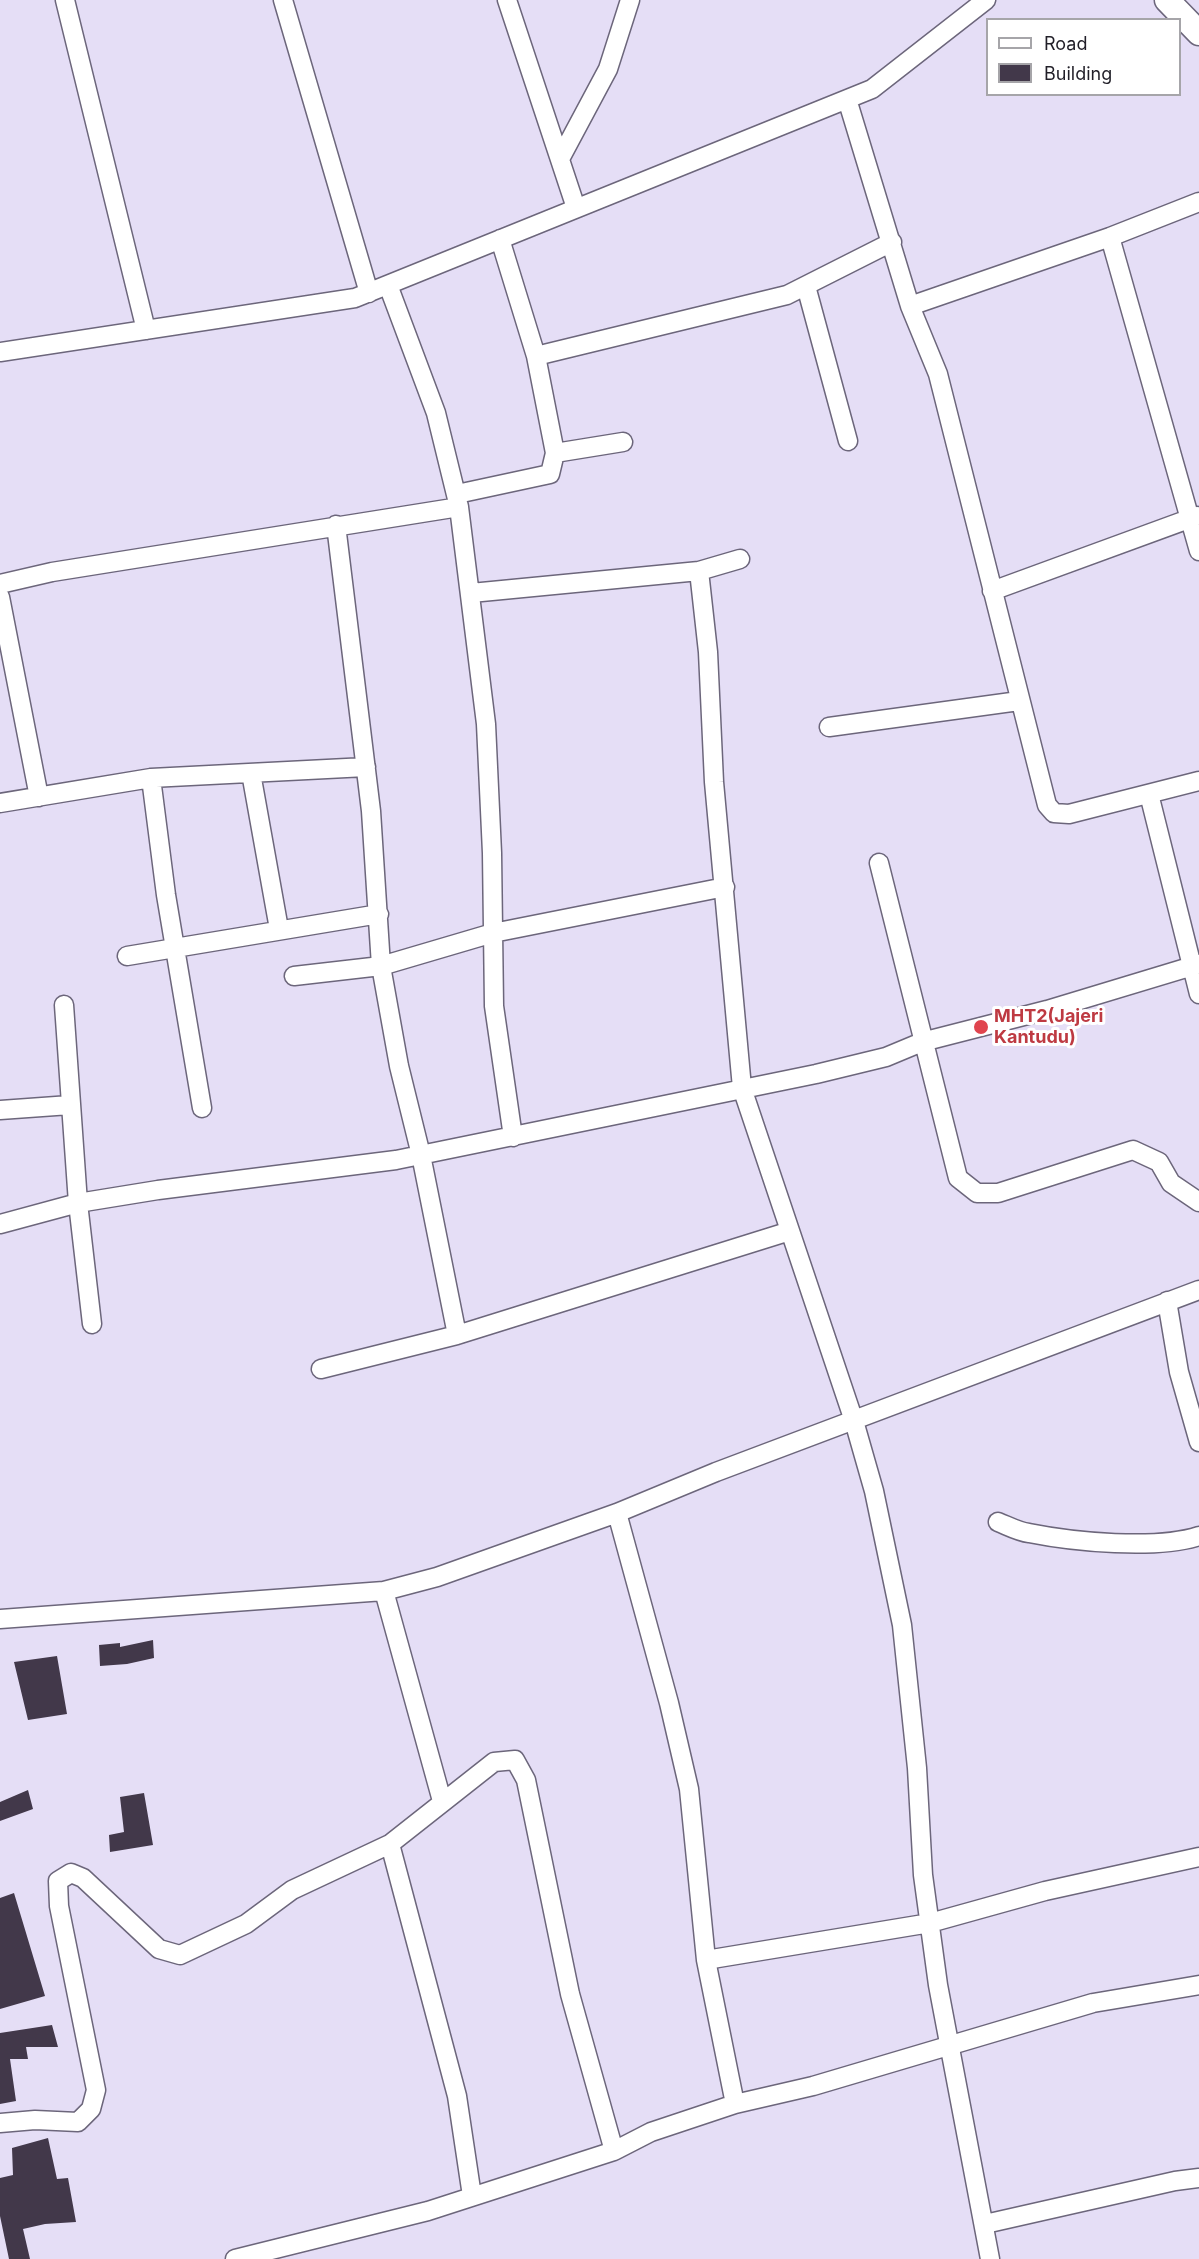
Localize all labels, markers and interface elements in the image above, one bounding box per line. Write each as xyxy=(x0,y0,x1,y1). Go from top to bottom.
legend xyxy=(986,18,1181,96)
text: Road xyxy=(1044,33,1087,54)
text: Building xyxy=(1044,63,1112,84)
place label: MHT2(Jajeri Kantudu) xyxy=(994,1006,1103,1048)
marker: MHT2(Jajeri Kantudu) xyxy=(972,1018,990,1036)

